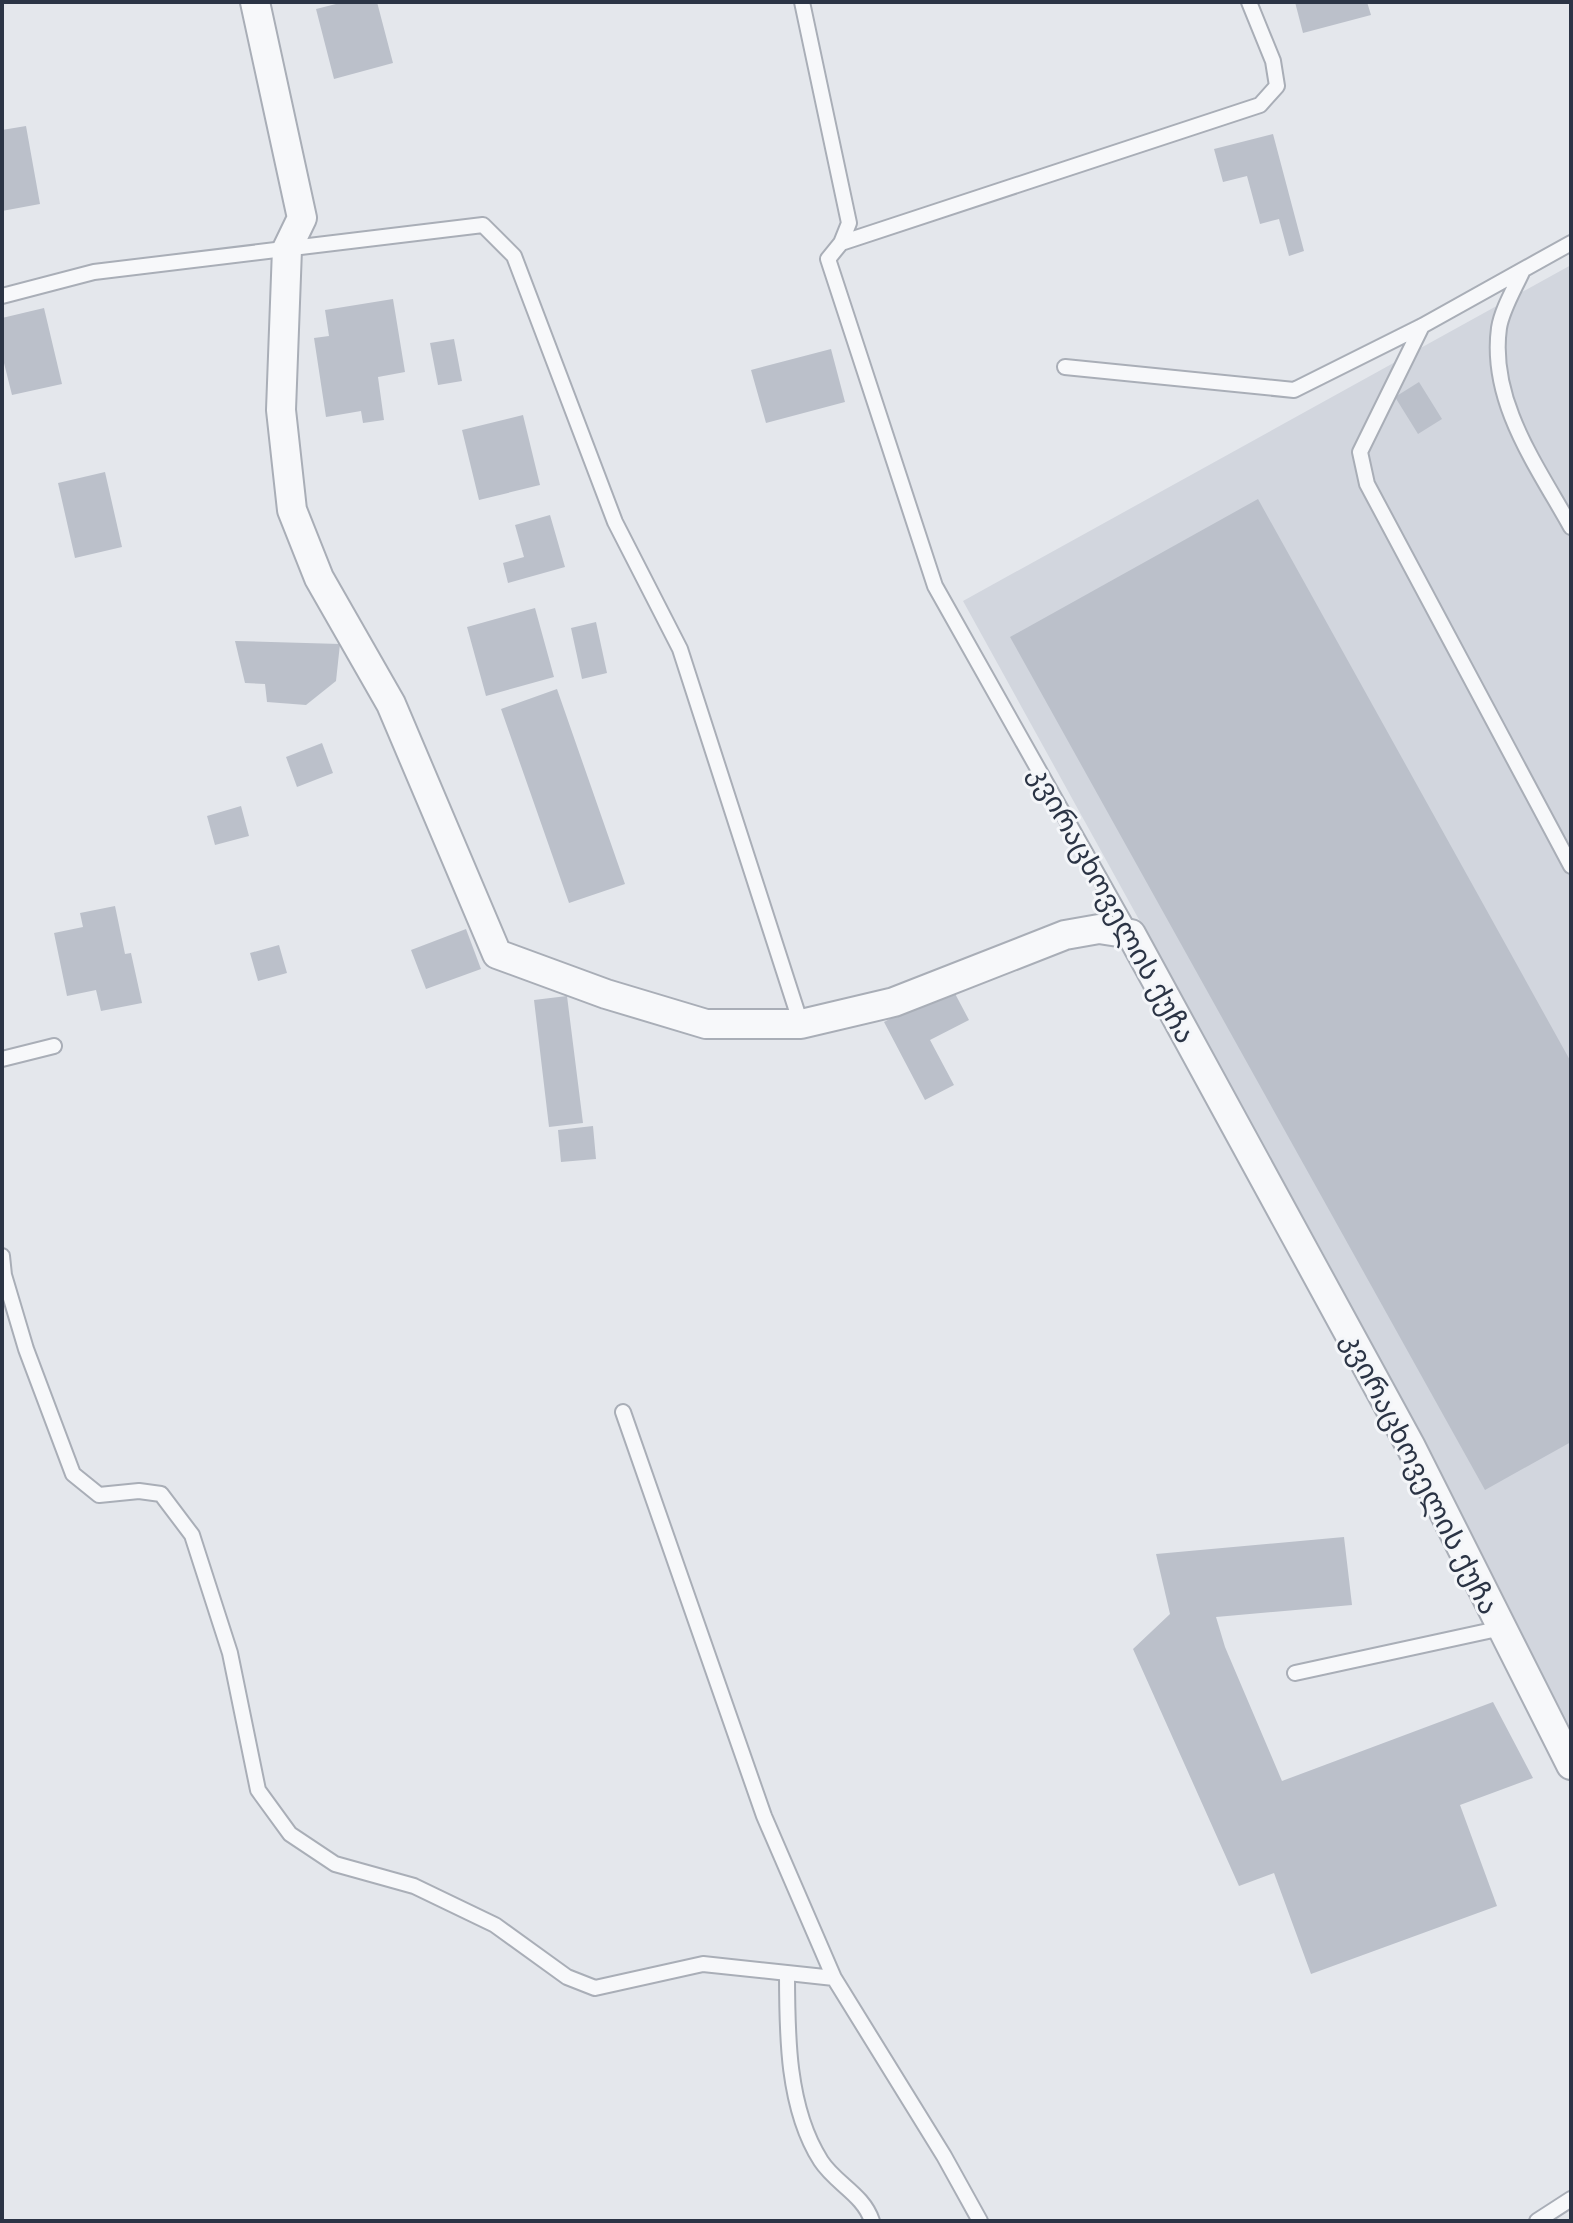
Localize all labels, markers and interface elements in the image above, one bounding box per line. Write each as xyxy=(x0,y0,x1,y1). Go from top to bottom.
street label: კვირაცხოველის ქუჩა xyxy=(1022,760,1203,1049)
street label: კვირაცხოველის ქუჩა xyxy=(1335,1327,1506,1620)

